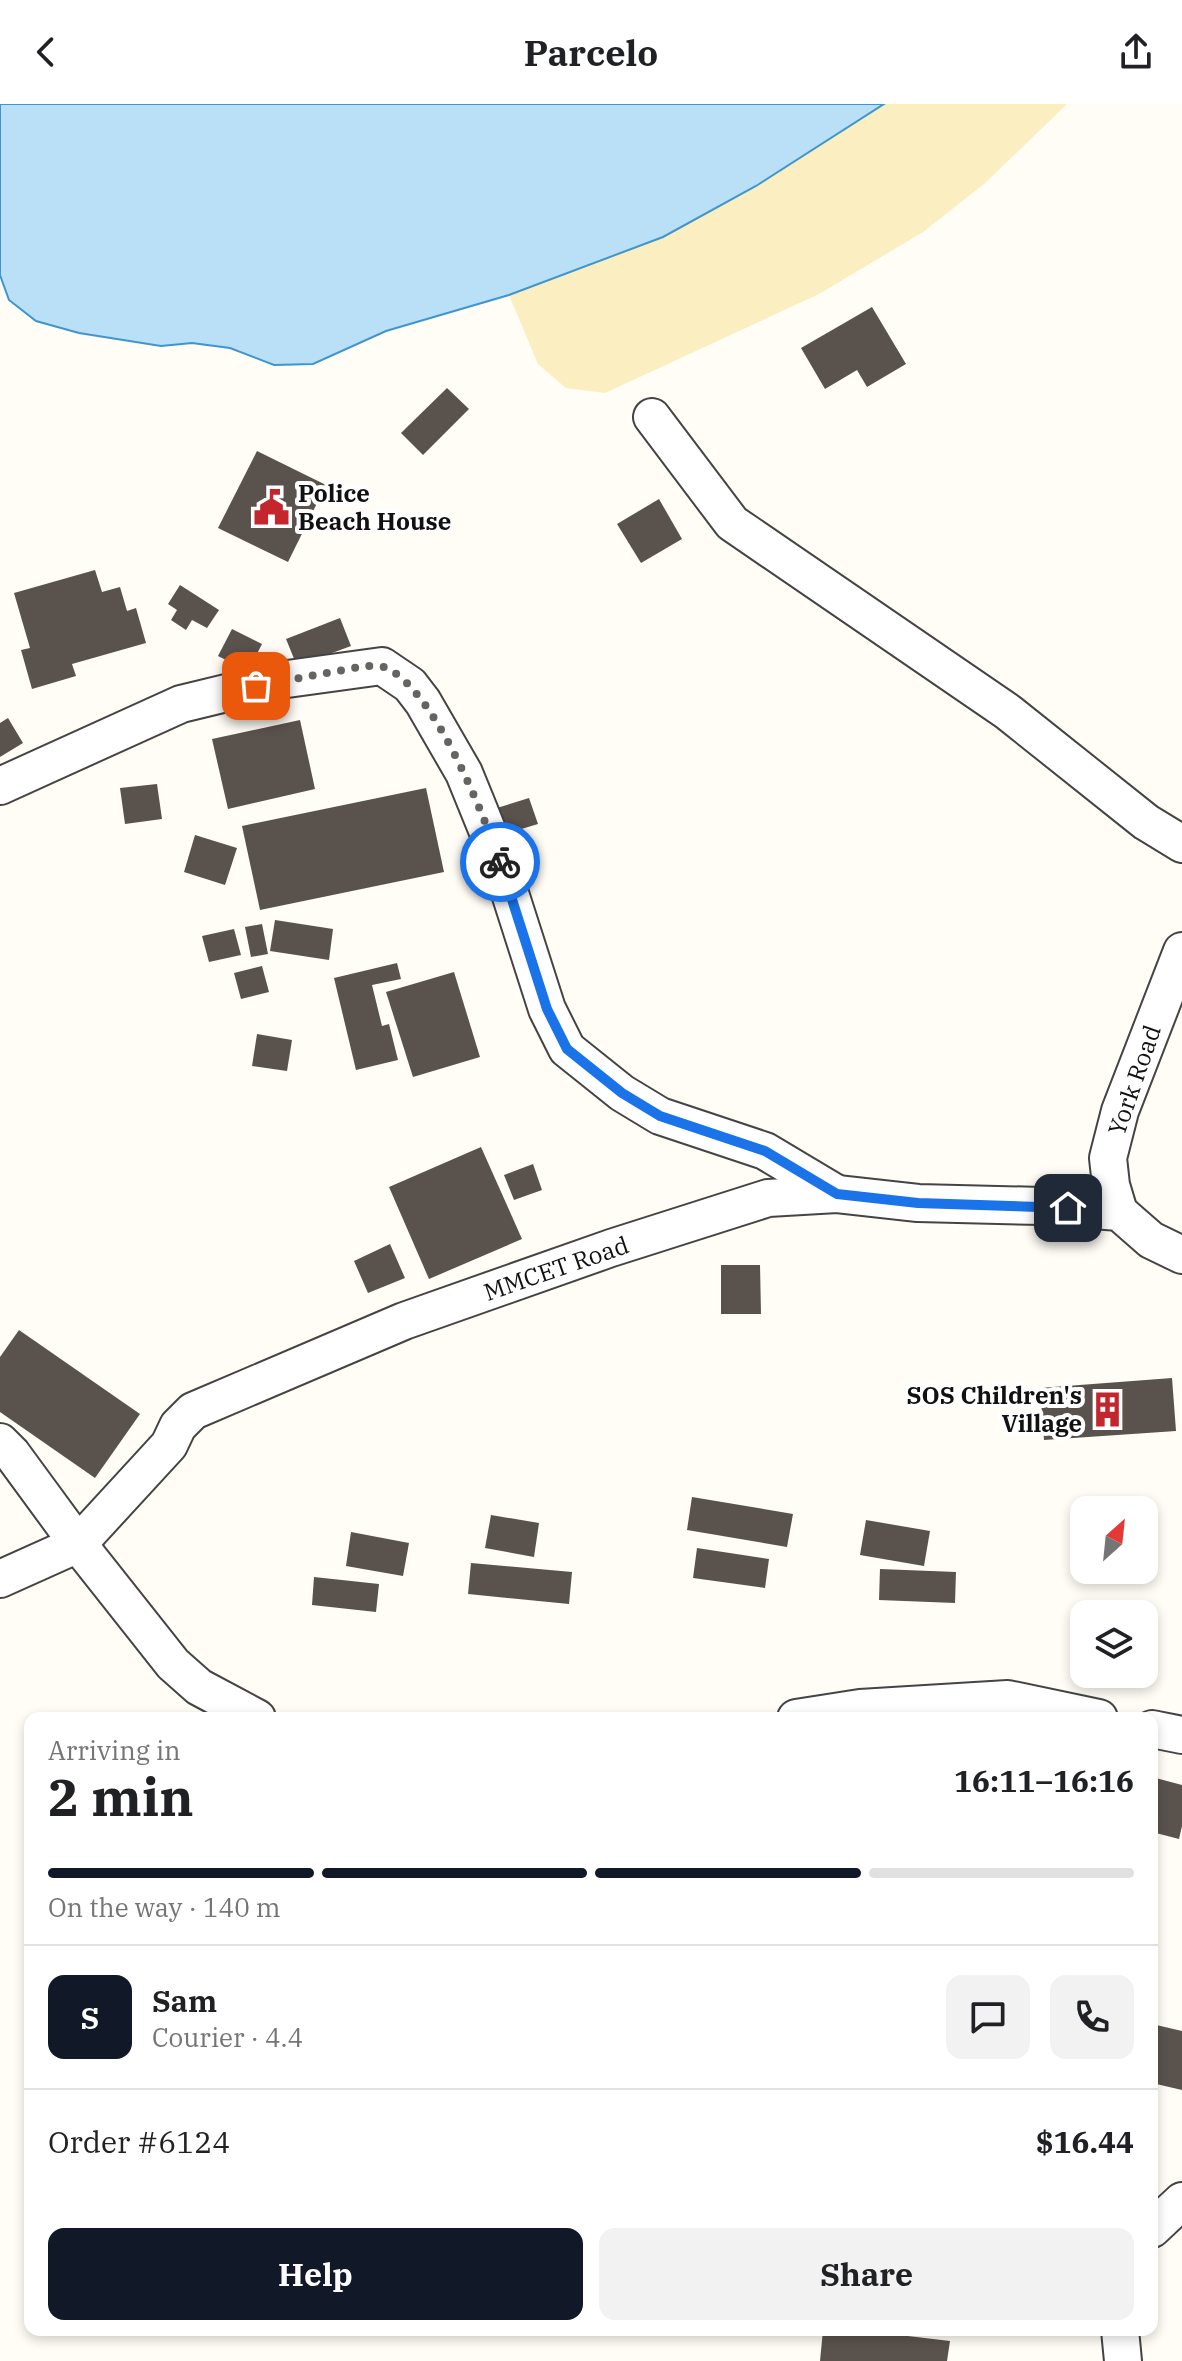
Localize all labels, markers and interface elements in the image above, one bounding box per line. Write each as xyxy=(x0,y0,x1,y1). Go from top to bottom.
text: Parcelo xyxy=(524,29,658,76)
icon: back xyxy=(24,30,68,74)
icon: share xyxy=(1114,30,1158,74)
place label: Police Beach House xyxy=(298,477,451,537)
public building icon: Police Beach House xyxy=(253,488,291,526)
pin xyxy=(222,652,290,720)
icon: bag xyxy=(234,664,278,708)
courier xyxy=(460,822,540,902)
icon: bike xyxy=(478,840,522,884)
street label: York Road xyxy=(1100,1021,1168,1139)
pin xyxy=(1034,1174,1102,1242)
icon: home xyxy=(1046,1186,1090,1230)
street label: MMCET Road xyxy=(479,1228,633,1308)
place label: SOS Children's Village xyxy=(906,1379,1082,1439)
building icon: SOS Children's Village xyxy=(1089,1390,1127,1428)
north arrow xyxy=(1070,1496,1158,1584)
map controls xyxy=(1070,1496,1158,1688)
button: layers xyxy=(1070,1600,1158,1688)
text: Arriving in xyxy=(48,1733,181,1767)
text: 16:11–16:16 xyxy=(954,1761,1134,1800)
text: 2 min xyxy=(48,1763,194,1830)
text: On the way · 140 m xyxy=(48,1890,281,1924)
button: chat xyxy=(946,1975,1030,2059)
button: phone xyxy=(1050,1975,1134,2059)
text: Sam xyxy=(152,1981,217,2020)
text: S xyxy=(81,1998,99,2037)
text: Courier · 4.4 xyxy=(152,2020,303,2054)
text: Order #6124 xyxy=(48,2122,230,2161)
text: $16.44 xyxy=(1036,2122,1134,2161)
button: Help xyxy=(48,2228,583,2320)
button: Share xyxy=(599,2228,1134,2320)

